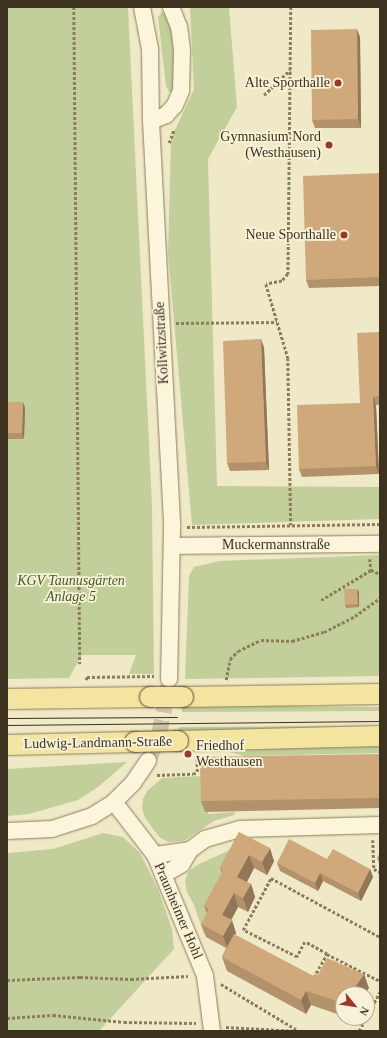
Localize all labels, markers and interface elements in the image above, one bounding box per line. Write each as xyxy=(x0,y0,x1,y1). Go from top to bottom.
place label: Alte Sporthalle xyxy=(245,75,330,91)
marker: Alte Sporthalle xyxy=(333,78,343,88)
place label: Gymnasium Nord (Westhausen) xyxy=(220,129,321,162)
marker: Gymnasium Nord (Westhausen) xyxy=(324,140,334,150)
place label: Neue Sporthalle xyxy=(245,227,336,243)
marker: Neue Sporthalle xyxy=(339,230,349,240)
street label: Kollwitzstraße xyxy=(151,301,173,385)
street label: Muckermannstraße xyxy=(222,537,330,553)
park label: KGV Taunusgärten Anlage 5 xyxy=(17,573,125,606)
street label: Ludwig-Landmann-Straße xyxy=(24,733,172,753)
place label: Friedhof Westhausen xyxy=(196,738,263,770)
marker: Friedhof Westhausen xyxy=(183,749,193,759)
street label: Praunheimer Hohl xyxy=(150,860,206,962)
north arrow xyxy=(335,986,375,1026)
text: N xyxy=(357,1005,372,1018)

